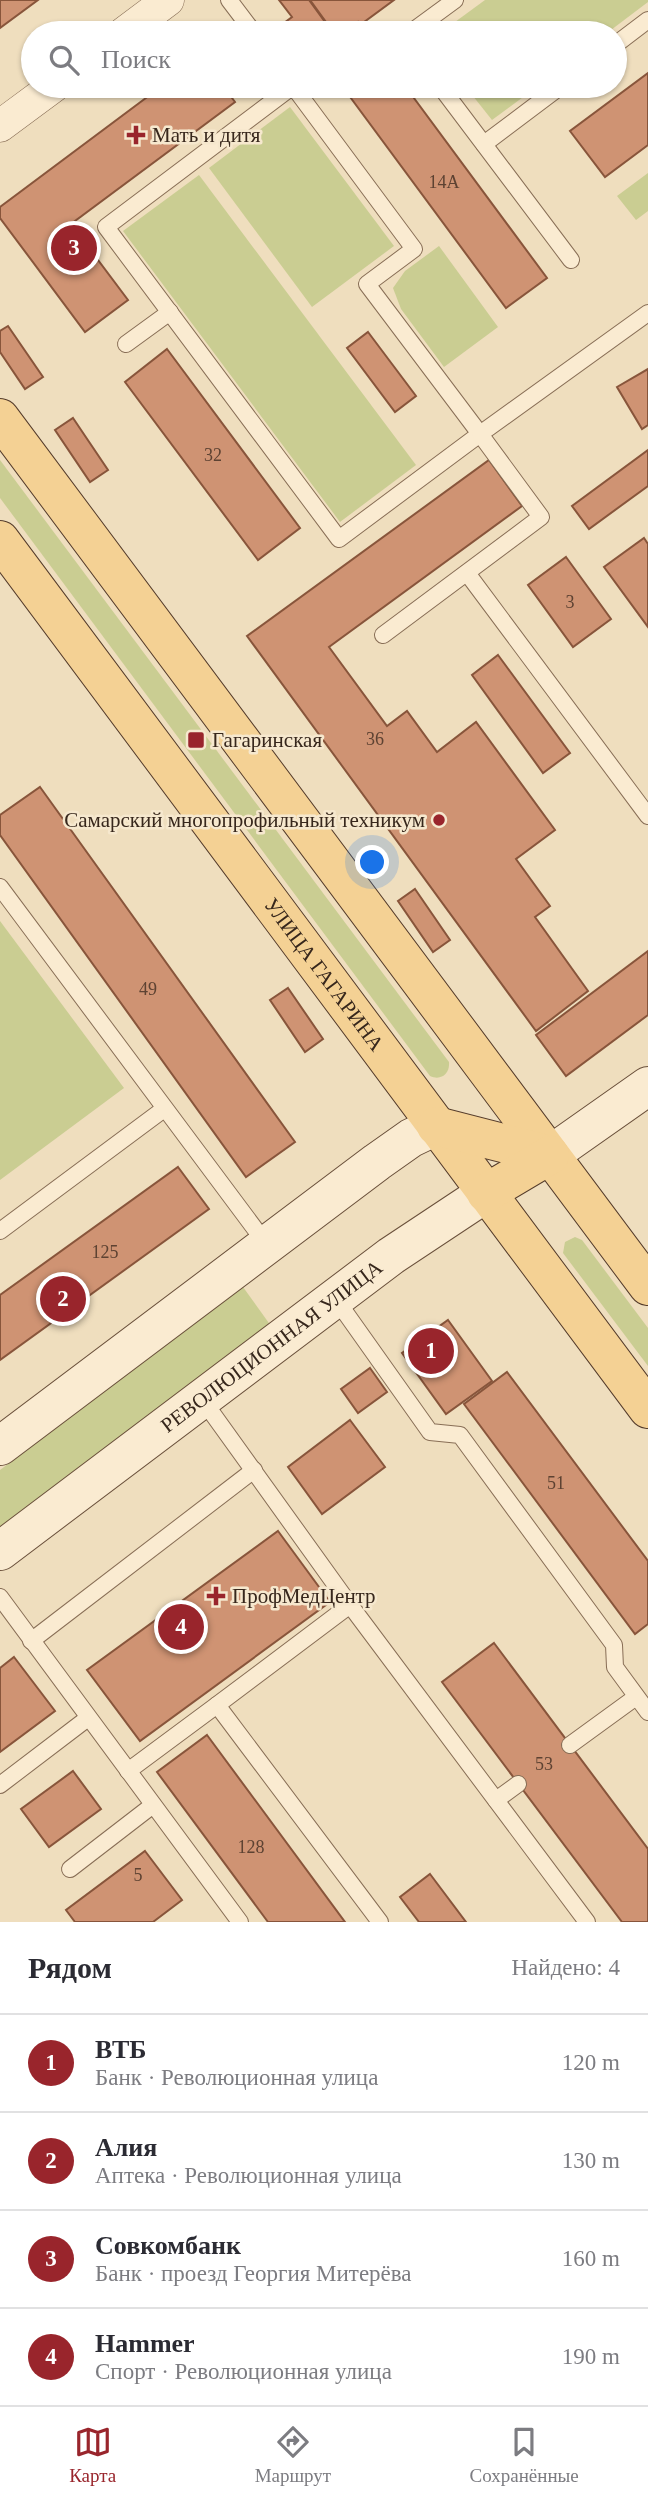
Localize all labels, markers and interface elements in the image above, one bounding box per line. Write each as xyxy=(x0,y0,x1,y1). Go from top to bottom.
search box xyxy=(21,21,627,98)
icon: search xyxy=(45,41,83,79)
text: Поиск xyxy=(101,45,171,74)
place label: Мать и дитя xyxy=(152,123,261,147)
marker: Мать и дитя xyxy=(126,125,146,145)
house number: 14А xyxy=(429,172,460,192)
pin: 3 xyxy=(51,222,97,274)
house number: 32 xyxy=(204,445,222,465)
house number: 3 xyxy=(566,592,575,612)
place label: Гагаринская xyxy=(212,728,322,752)
house number: 36 xyxy=(366,729,384,749)
marker: Гагаринская xyxy=(186,730,206,750)
place label: Самарский многопрофильный техникум xyxy=(64,808,425,832)
marker: Самарский многопрофильный техникум xyxy=(431,812,447,828)
your location xyxy=(355,845,389,879)
street label: УЛИЦА ГАГАРИНА xyxy=(259,893,389,1056)
house number: 49 xyxy=(139,979,157,999)
house number: 125 xyxy=(92,1242,119,1262)
street label: РЕВОЛЮЦИОННАЯ УЛИЦА xyxy=(156,1255,387,1437)
pin: 2 xyxy=(40,1273,86,1325)
pin: 1 xyxy=(408,1325,454,1377)
house number: 51 xyxy=(547,1473,565,1493)
place label: ПрофМедЦентр xyxy=(232,1584,376,1608)
marker: ПрофМедЦентр xyxy=(206,1586,226,1606)
pin: 4 xyxy=(158,1601,204,1653)
house number: 53 xyxy=(535,1754,553,1774)
house number: 128 xyxy=(238,1837,265,1857)
house number: 5 xyxy=(134,1865,143,1885)
text: Рядом xyxy=(28,1951,112,1984)
text: Найдено: 4 xyxy=(512,1955,620,1980)
text: ВТБ xyxy=(95,2035,147,2064)
text: 1 xyxy=(45,2050,57,2075)
text: 120 m xyxy=(562,2050,620,2075)
text: Банк · Революционная улица xyxy=(95,2065,378,2090)
text: Алия xyxy=(95,2133,157,2162)
text: 2 xyxy=(45,2148,57,2173)
text: 130 m xyxy=(562,2148,620,2173)
text: Аптека · Революционная улица xyxy=(95,2163,402,2188)
text: Совкомбанк xyxy=(95,2231,241,2260)
text: 3 xyxy=(45,2246,57,2271)
text: 160 m xyxy=(562,2246,620,2271)
text: Банк · проезд Георгия Митерёва xyxy=(95,2261,412,2286)
text: Hammer xyxy=(95,2329,195,2358)
text: 4 xyxy=(45,2344,57,2369)
text: 190 m xyxy=(562,2344,620,2369)
text: Спорт · Революционная улица xyxy=(95,2359,392,2384)
tab: Карта xyxy=(69,2423,116,2487)
tab: Маршрут xyxy=(255,2423,331,2487)
tab: Сохранённые xyxy=(470,2423,579,2487)

